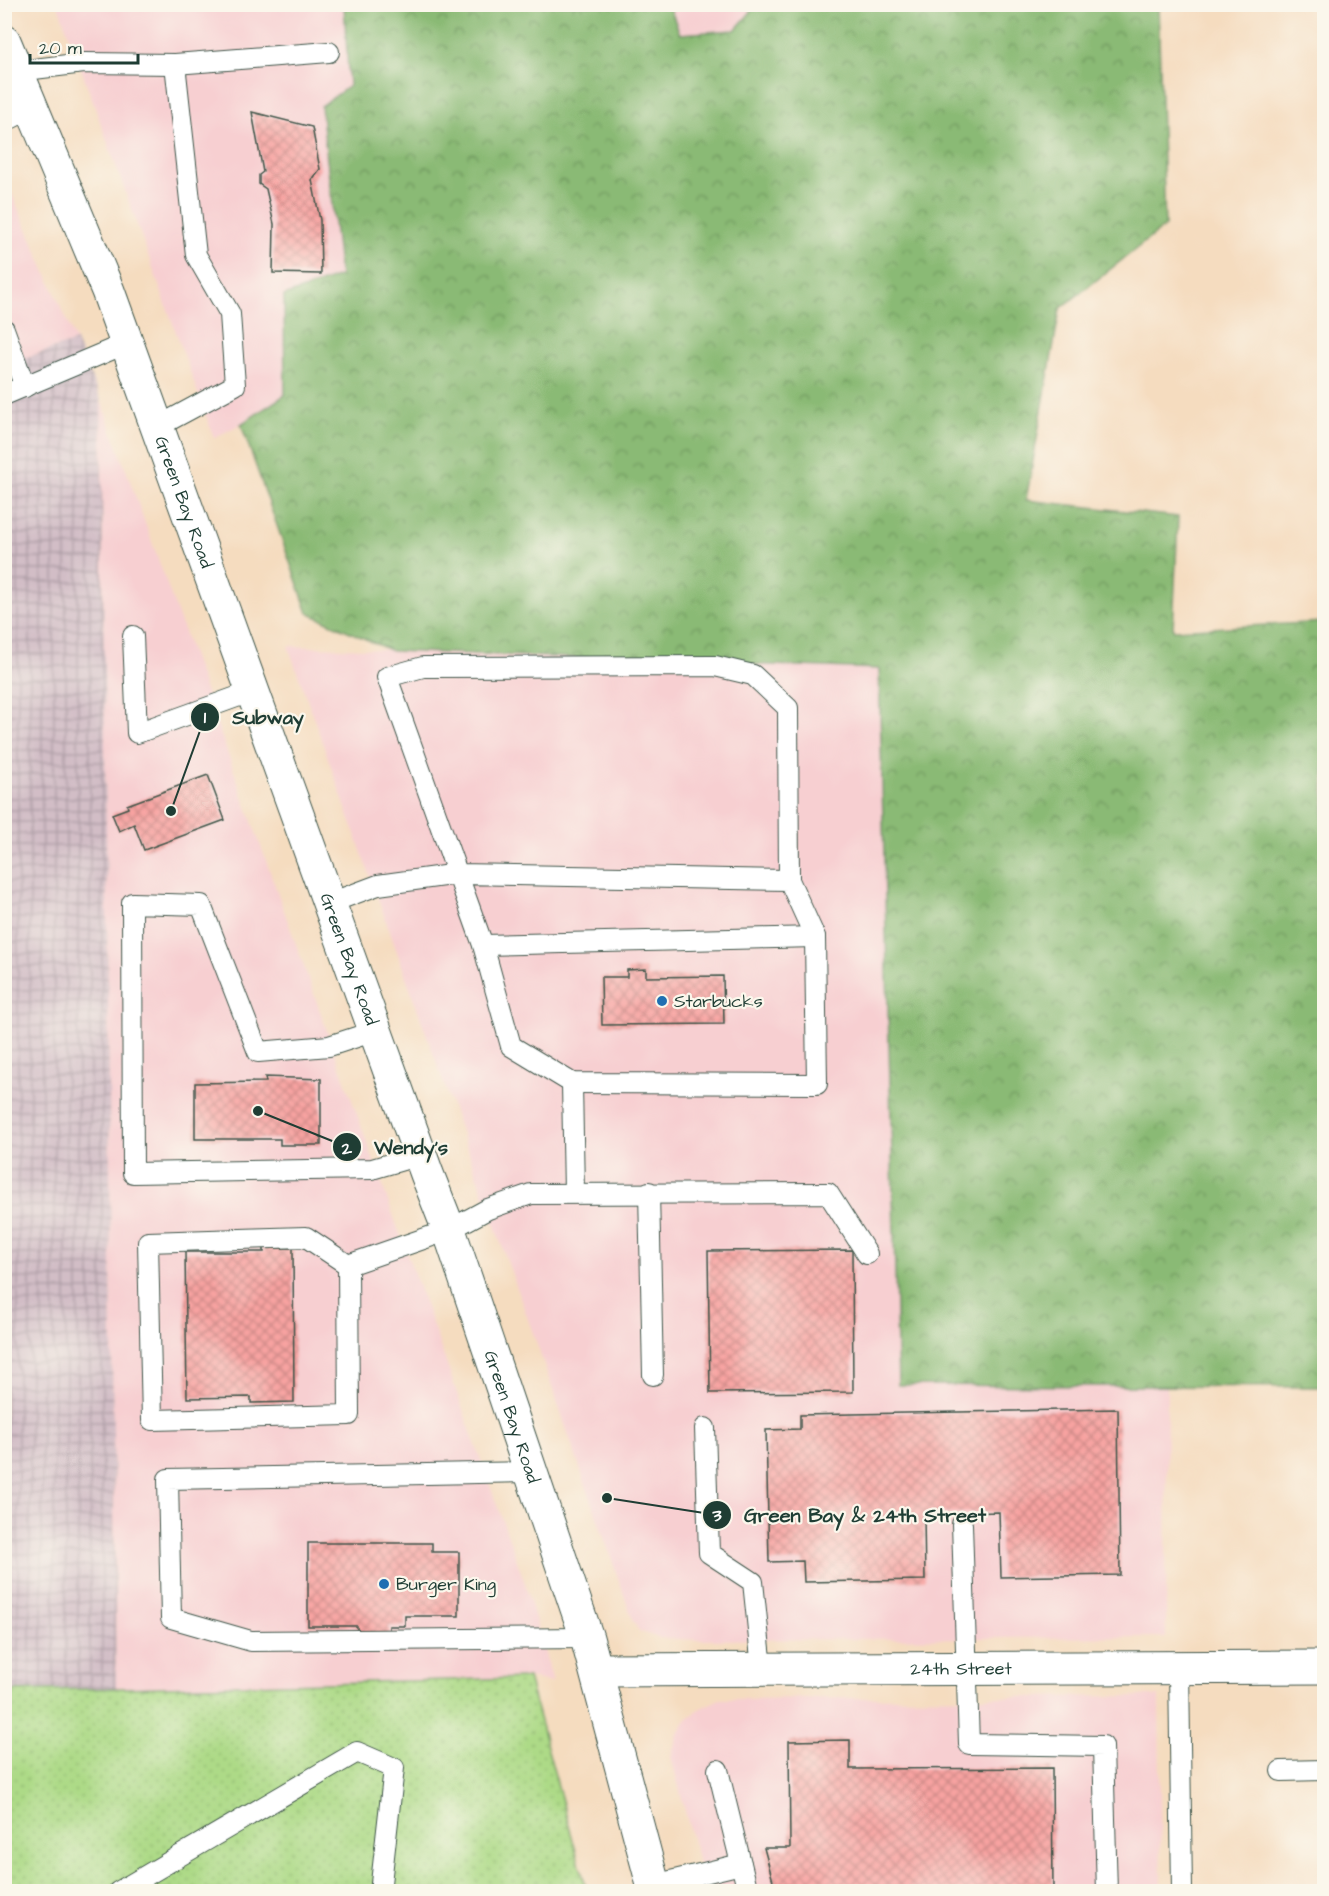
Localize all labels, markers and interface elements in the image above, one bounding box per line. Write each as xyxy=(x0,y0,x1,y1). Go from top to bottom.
scale bar xyxy=(30,27,138,65)
text: 20 m xyxy=(39,36,82,61)
street label: Green Bay Road xyxy=(148,433,219,571)
callout: Subway xyxy=(190,698,316,736)
text: Subway xyxy=(231,704,304,733)
text: 1 xyxy=(204,705,207,730)
street label: Green Bay Road xyxy=(314,890,384,1029)
place label: Starbucks xyxy=(674,989,763,1014)
marker: Starbucks xyxy=(655,994,669,1008)
callout: Wendy's xyxy=(332,1128,460,1166)
text: Wendy's xyxy=(373,1134,448,1163)
text: 2 xyxy=(341,1136,353,1161)
street label: Green Bay Road xyxy=(478,1347,546,1487)
callout: Green Bay & 24th Street xyxy=(702,1496,998,1534)
text: Green Bay & 24th Street xyxy=(744,1502,987,1531)
text: 3 xyxy=(711,1503,722,1528)
place label: Burger King xyxy=(396,1572,496,1598)
marker: Burger King xyxy=(377,1577,391,1591)
street label: 24th Street xyxy=(910,1656,1013,1682)

